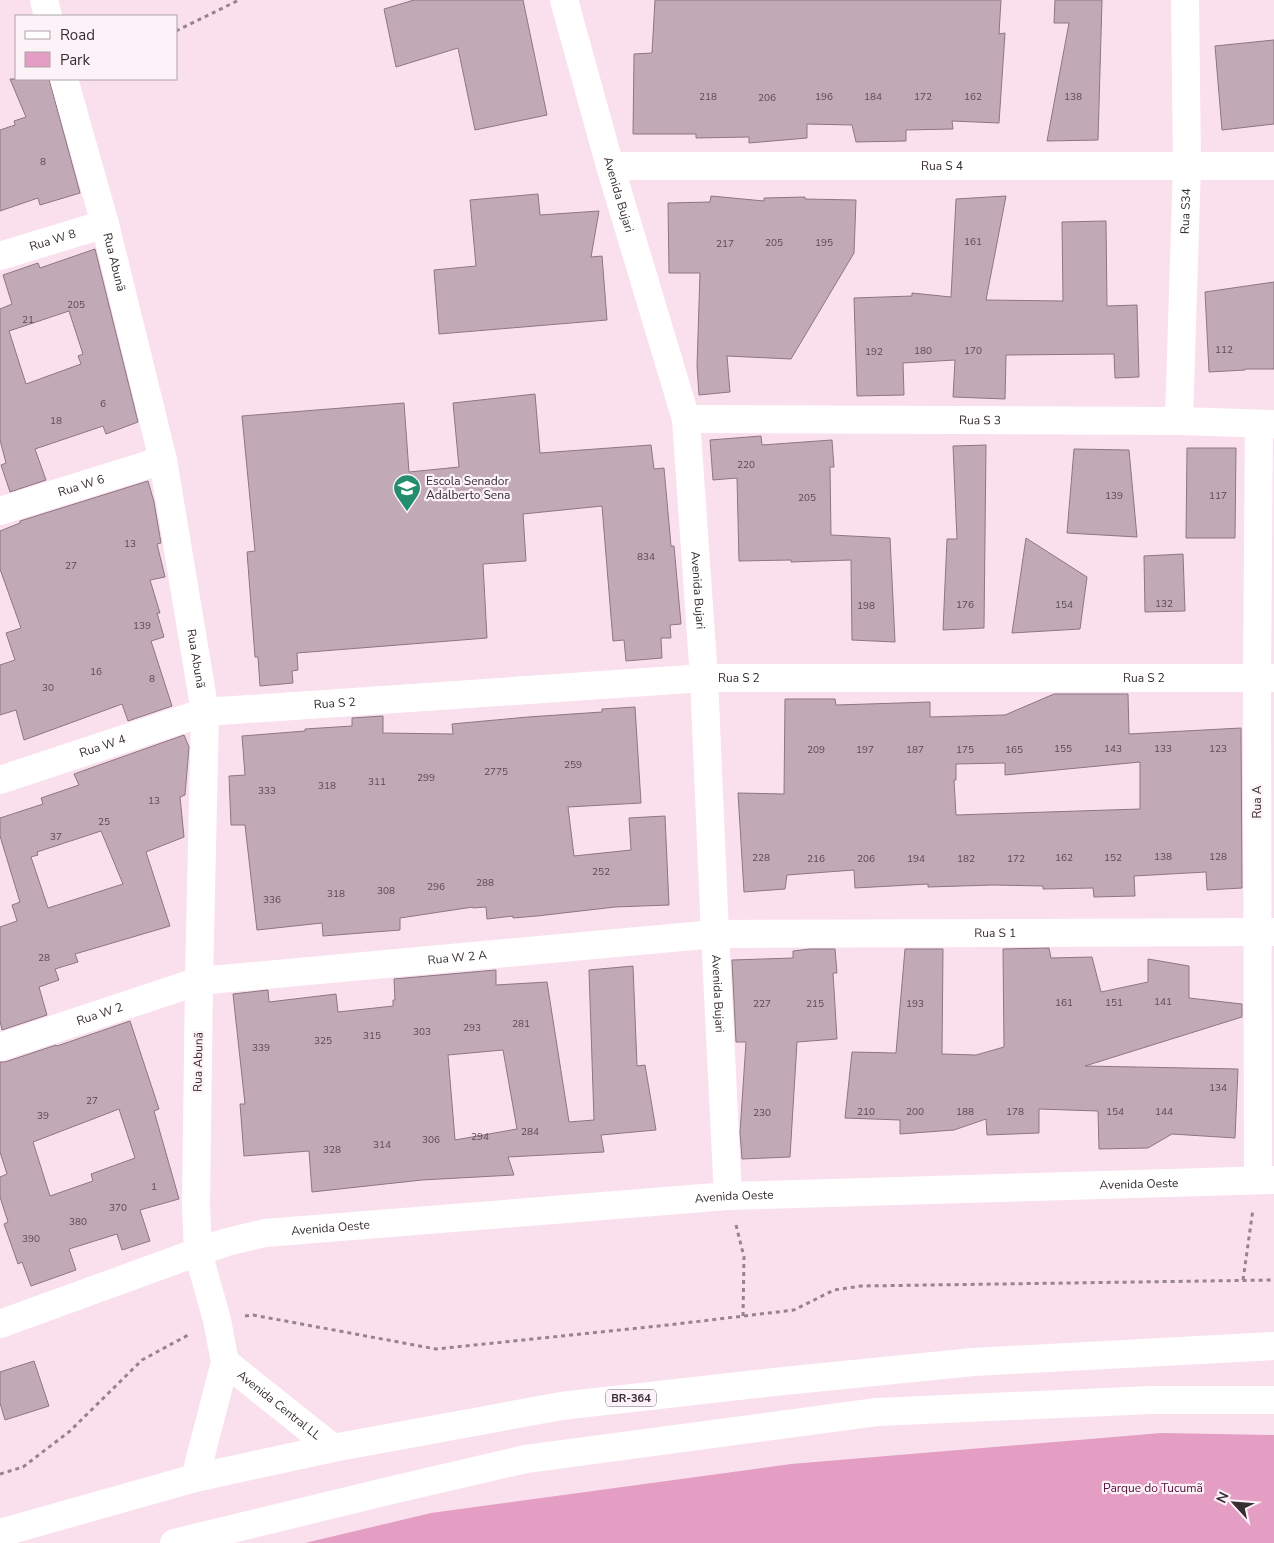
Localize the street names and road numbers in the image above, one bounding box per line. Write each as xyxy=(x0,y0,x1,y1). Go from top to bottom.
street label: Avenida Bujari xyxy=(600,155,637,234)
street label: Rua S 4 xyxy=(921,158,963,174)
street label: Rua S34 xyxy=(1177,188,1194,234)
street label: Rua W 8 xyxy=(27,225,78,255)
street label: Rua Abunã xyxy=(99,231,129,293)
street label: Rua S 3 xyxy=(959,412,1001,428)
street label: Rua W 6 xyxy=(56,471,106,500)
street label: Avenida Bujari xyxy=(687,551,709,630)
street label: Rua Abunã xyxy=(183,628,209,689)
street label: Rua S 2 xyxy=(718,670,760,686)
street label: Rua S 2 xyxy=(1123,670,1165,686)
street label: Rua S 2 xyxy=(313,694,356,713)
street label: Rua W 4 xyxy=(77,731,128,761)
street label: Rua A xyxy=(1249,785,1265,818)
street label: Rua S 1 xyxy=(974,925,1016,941)
street label: Rua W 2 A xyxy=(427,947,488,968)
street label: Avenida Bujari xyxy=(708,954,728,1033)
street label: Rua W 2 xyxy=(74,999,125,1029)
street label: Rua Abunã xyxy=(189,1032,207,1092)
street label: Avenida Oeste xyxy=(1099,1175,1179,1193)
street label: Avenida Oeste xyxy=(694,1187,774,1207)
street label: Avenida Oeste xyxy=(290,1217,370,1239)
street label: Avenida Central LL xyxy=(234,1367,324,1443)
road number: BR-364 xyxy=(606,1390,656,1406)

